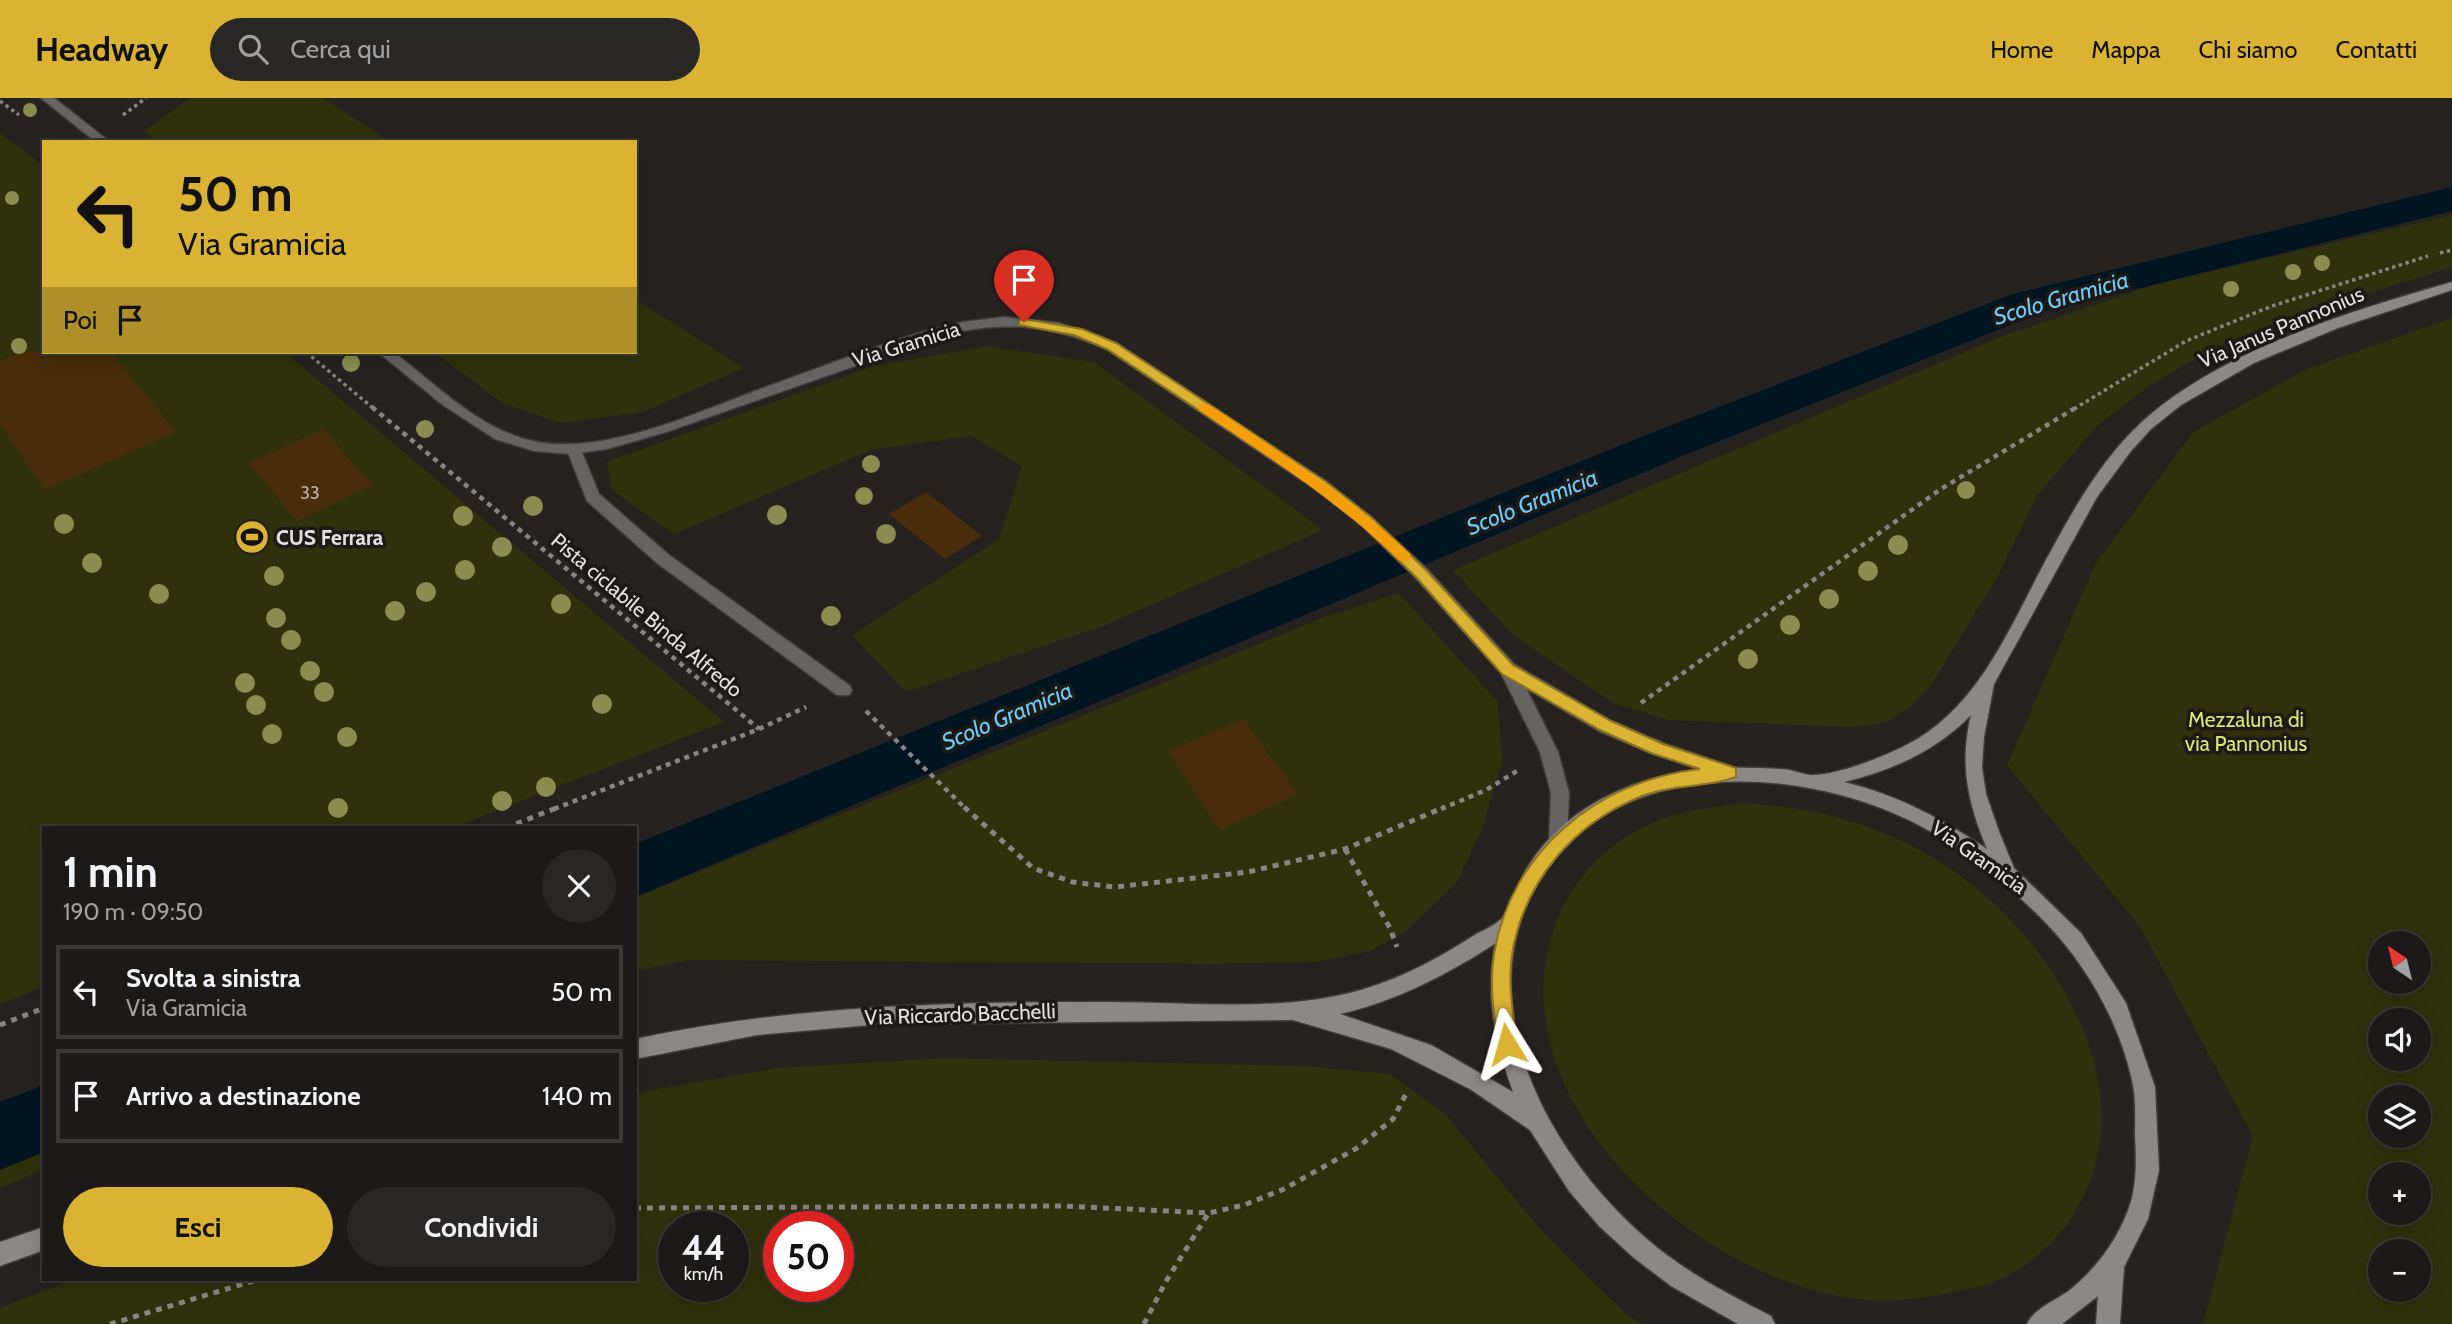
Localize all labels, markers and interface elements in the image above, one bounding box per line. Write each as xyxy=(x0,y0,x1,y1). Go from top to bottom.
search box xyxy=(210,18,700,81)
text: Headway xyxy=(35,29,168,69)
icon: search xyxy=(234,30,272,68)
text: Cerca qui xyxy=(290,33,391,65)
text: Home xyxy=(1990,35,2053,64)
text: Mappa xyxy=(2091,35,2160,64)
text: Chi siamo xyxy=(2198,35,2297,64)
text: Contatti xyxy=(2335,35,2417,64)
text: 50 m xyxy=(178,164,293,223)
icon: left xyxy=(63,168,154,259)
text: Via Gramicia xyxy=(178,224,346,263)
pin xyxy=(994,250,1054,322)
icon: arrive xyxy=(1005,261,1043,299)
water label: Scolo Gramicia xyxy=(1990,265,2132,331)
street label: Via Janus Pannonius xyxy=(2195,281,2368,373)
icon: arrive xyxy=(111,301,149,339)
text: Poi xyxy=(63,304,97,336)
street label: Via Gramicia xyxy=(850,316,962,372)
water label: Scolo Gramicia xyxy=(1462,463,1602,541)
house number: 33 xyxy=(300,482,320,504)
sports icon: CUS Ferrara xyxy=(233,518,271,556)
place label: CUS Ferrara xyxy=(276,525,384,550)
street label: Pista ciclabile Binda Alfredo xyxy=(546,528,748,702)
water label: Scolo Gramicia xyxy=(937,676,1077,756)
park label: Mezzaluna di via Pannonius xyxy=(2185,707,2307,756)
street label: Via Gramicia xyxy=(1927,815,2031,899)
text: 1 min xyxy=(63,846,158,898)
button: close xyxy=(542,849,616,923)
text: 190 m · 09:50 xyxy=(63,898,203,926)
north arrow xyxy=(2368,931,2431,994)
map controls xyxy=(2368,931,2431,1302)
text: Svolta a sinistra xyxy=(126,962,301,994)
icon: left xyxy=(67,973,105,1011)
text: 50 m xyxy=(551,976,612,1008)
text: Via Gramicia xyxy=(126,994,247,1022)
street label: Via Riccardo Bacchelli xyxy=(864,998,1056,1030)
position arrow xyxy=(1470,1007,1544,1081)
button: sound xyxy=(2368,1008,2431,1071)
icon: arrive xyxy=(67,1077,105,1115)
text: Arrivo a destinazione xyxy=(126,1080,361,1112)
text: 140 m xyxy=(542,1080,612,1112)
button: layers xyxy=(2368,1085,2431,1148)
button: + xyxy=(2368,1162,2431,1225)
button: Esci xyxy=(63,1187,333,1267)
button: Condividi xyxy=(347,1187,616,1267)
speed limit sign: 50 xyxy=(763,1211,854,1302)
text: 44 xyxy=(682,1226,725,1269)
button: − xyxy=(2368,1239,2431,1302)
text: km/h xyxy=(684,1263,723,1285)

